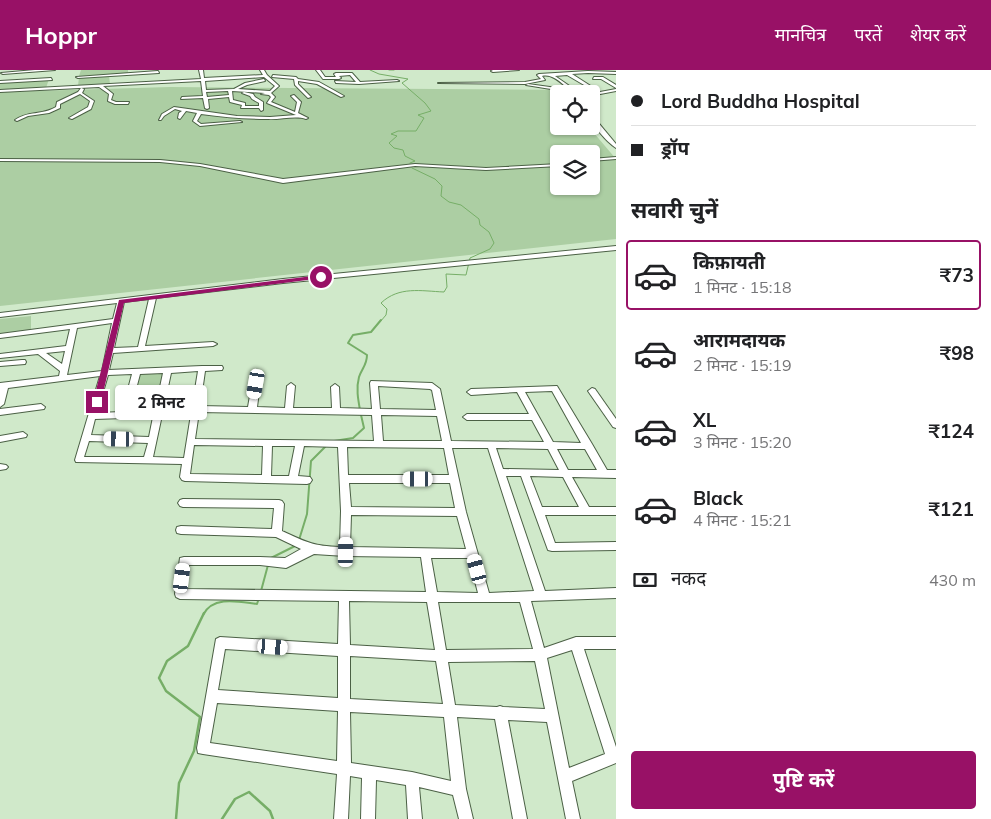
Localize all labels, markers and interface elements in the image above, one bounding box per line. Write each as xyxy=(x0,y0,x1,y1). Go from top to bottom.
text: Hoppr xyxy=(25,20,97,50)
text: मानचित्र xyxy=(775,23,826,46)
text: परतें xyxy=(854,23,882,46)
text: शेयर करें xyxy=(910,23,966,46)
map controls xyxy=(550,85,600,195)
button: locate xyxy=(550,85,600,135)
text: Lord Buddha Hospital xyxy=(661,89,860,113)
text: ड्रॉप xyxy=(661,136,689,160)
button: layers xyxy=(550,145,600,195)
text: सवारी चुनें xyxy=(631,196,718,224)
text: किफ़ायती xyxy=(693,250,765,274)
icon: car xyxy=(633,253,678,298)
text: ₹73 xyxy=(940,263,974,287)
route start xyxy=(310,266,332,288)
text: 1 मिनट · 15:18 xyxy=(693,277,792,297)
text: आरामदायक xyxy=(693,328,785,352)
icon: car xyxy=(633,331,678,376)
text: ₹98 xyxy=(940,341,974,365)
text: 2 मिनट · 15:19 xyxy=(693,355,792,375)
car xyxy=(246,368,265,400)
callout: 2 मिनट xyxy=(114,384,207,420)
route end xyxy=(86,391,108,413)
text: 2 मिनट xyxy=(137,392,185,412)
text: XL xyxy=(693,408,716,432)
icon: car xyxy=(633,409,678,454)
text: ₹124 xyxy=(928,419,974,443)
car xyxy=(103,431,134,447)
text: 3 मिनट · 15:20 xyxy=(693,432,792,452)
car xyxy=(403,472,433,487)
text: Black xyxy=(693,486,743,510)
icon: car xyxy=(633,487,678,532)
text: ₹121 xyxy=(928,497,974,521)
text: 4 मिनट · 15:21 xyxy=(693,510,792,530)
car xyxy=(338,537,353,567)
car xyxy=(465,553,488,585)
car xyxy=(172,562,191,594)
icon: cash xyxy=(631,566,659,594)
text: नकद xyxy=(671,566,706,590)
text: 430 m xyxy=(929,570,976,590)
car xyxy=(257,638,288,656)
button: पुष्टि करें xyxy=(631,751,976,809)

